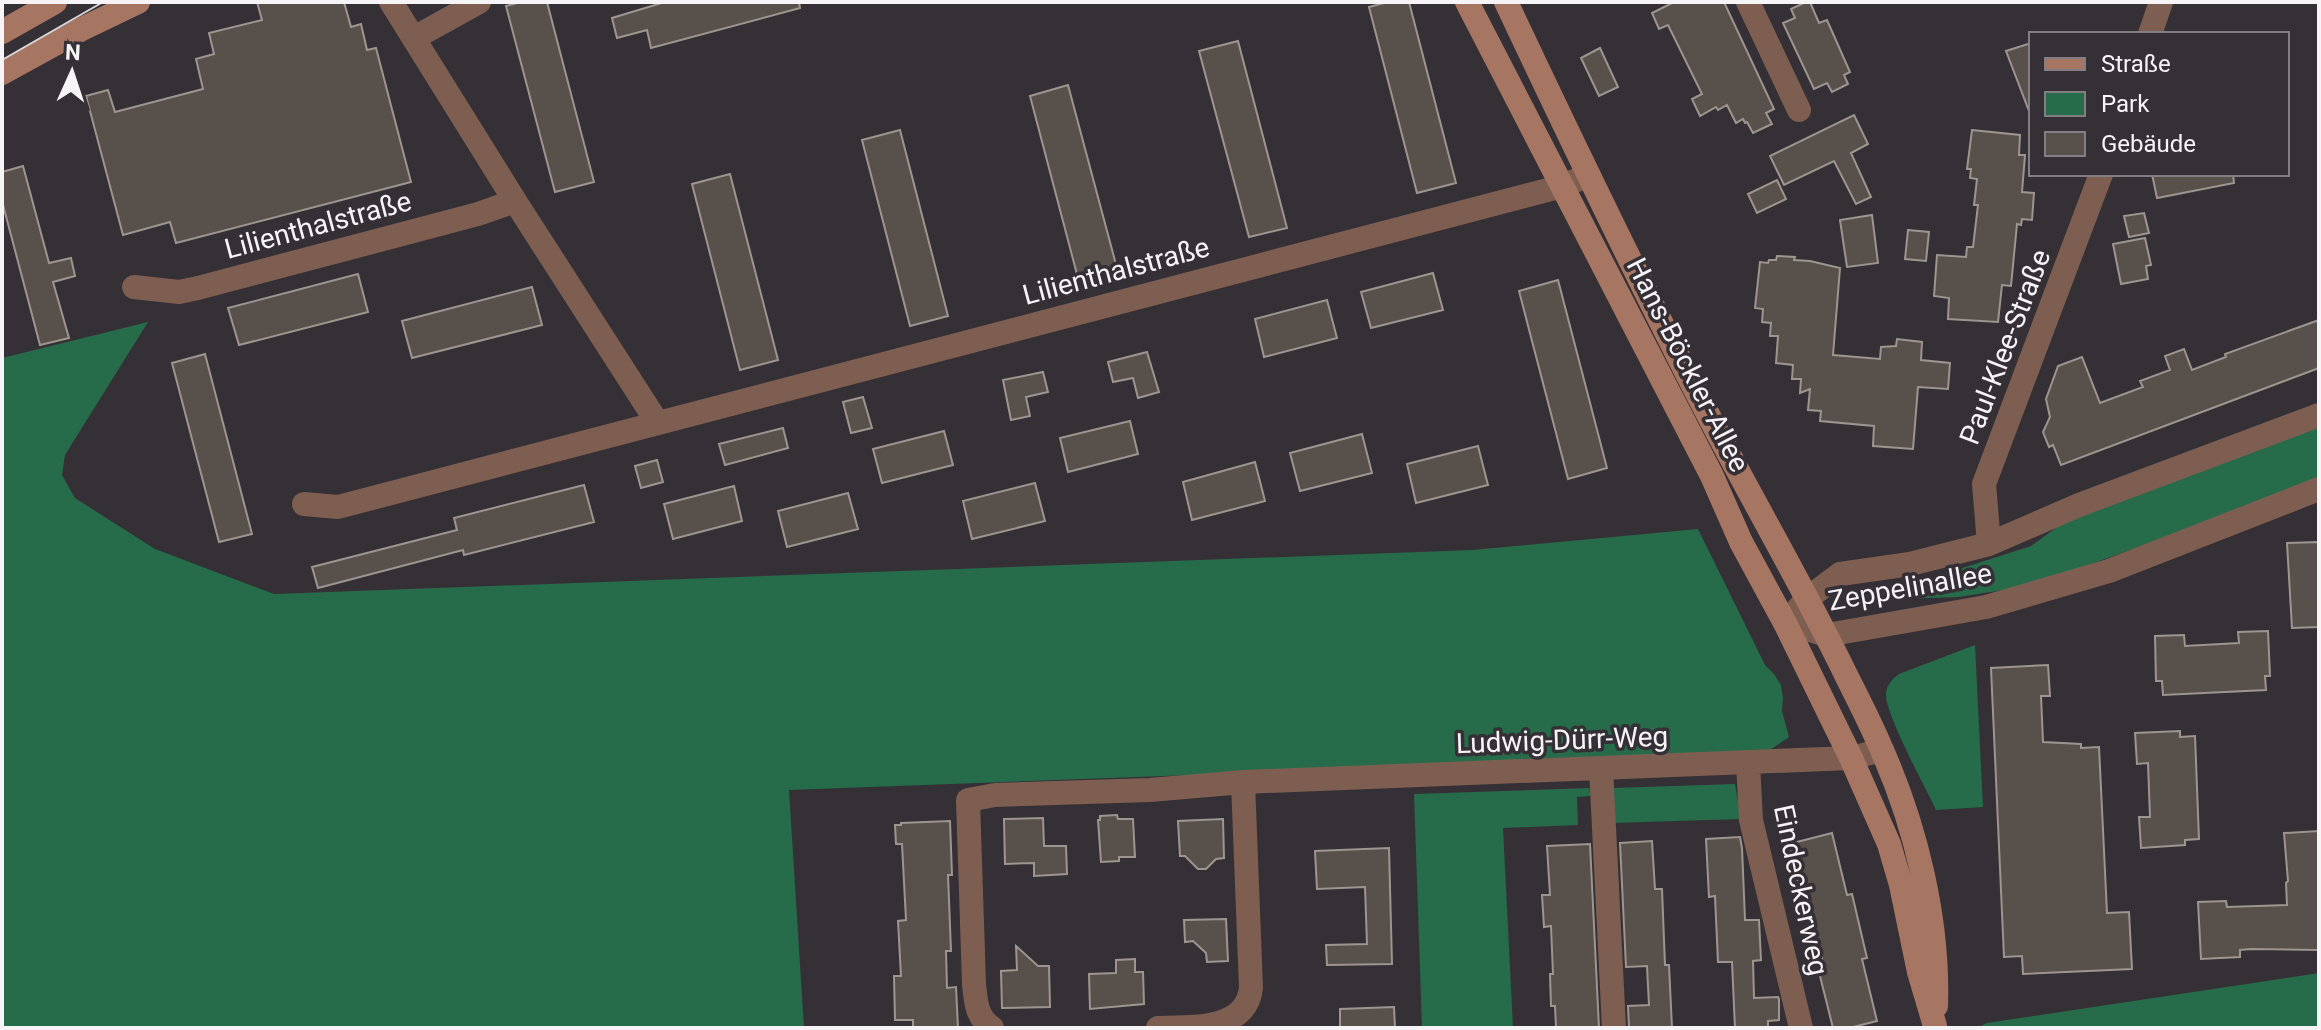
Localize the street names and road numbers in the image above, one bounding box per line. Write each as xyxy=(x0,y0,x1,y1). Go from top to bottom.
street label: Lilienthalstraße xyxy=(221,184,415,266)
street label: Lilienthalstraße xyxy=(1019,230,1213,312)
street label: Paul-Klee-Straße xyxy=(1953,245,2057,449)
street label: Hans-Böckler-Allee xyxy=(1620,253,1756,477)
street label: Zeppelinallee xyxy=(1826,556,1994,618)
street label: Ludwig-Dürr-Weg xyxy=(1455,720,1669,760)
street label: Eindeckerweg xyxy=(1767,802,1835,978)

